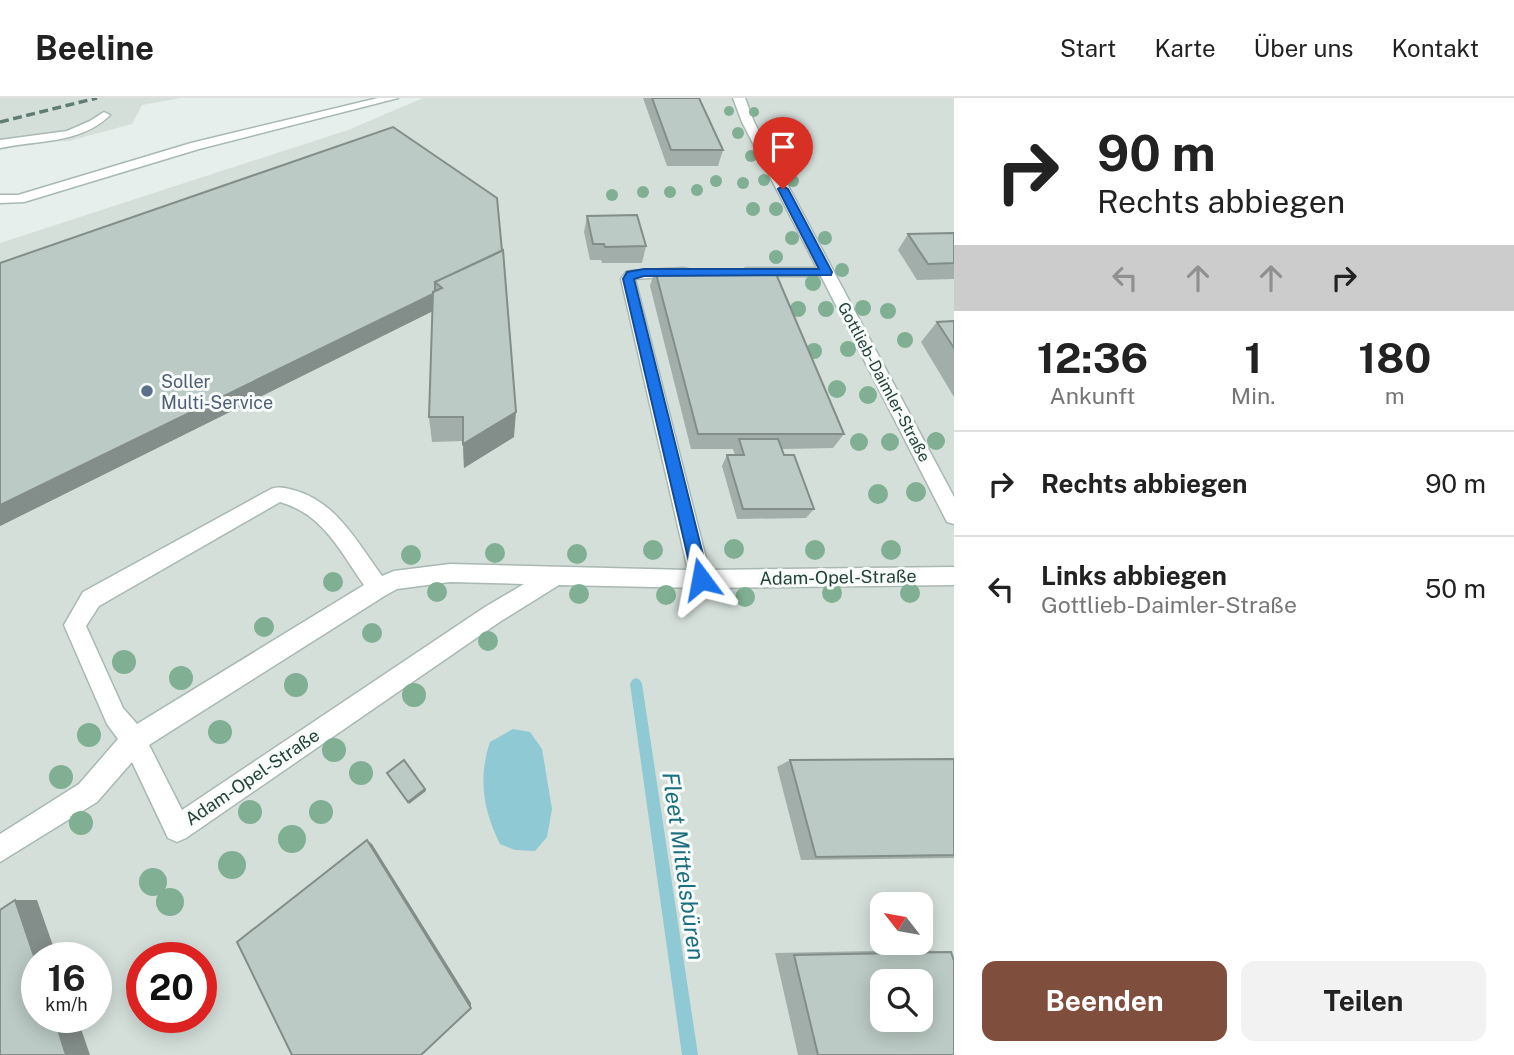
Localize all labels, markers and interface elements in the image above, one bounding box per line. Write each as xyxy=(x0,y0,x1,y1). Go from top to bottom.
text: Beeline xyxy=(35,29,154,67)
text: Start xyxy=(1060,34,1116,62)
text: Karte xyxy=(1154,34,1216,62)
text: Über uns xyxy=(1254,34,1353,62)
text: Kontakt xyxy=(1391,34,1479,62)
pin xyxy=(753,117,813,189)
text: 90 m xyxy=(1097,124,1216,182)
icon: right xyxy=(982,126,1073,217)
icon: arrive xyxy=(764,128,802,166)
text: Rechts abbiegen xyxy=(1097,183,1345,220)
icon: left xyxy=(1106,259,1144,297)
icon: ahead xyxy=(1179,259,1217,297)
icon: ahead xyxy=(1252,259,1290,297)
icon: right xyxy=(1325,259,1363,297)
street label: Gottlieb-Daimler-Straße xyxy=(834,299,934,465)
text: 12:36 xyxy=(1037,333,1148,382)
text: 1 xyxy=(1244,333,1262,382)
text: 180 xyxy=(1358,333,1431,382)
place label: Soller Multi-Service xyxy=(161,371,273,413)
text: Ankunft xyxy=(1049,382,1135,409)
text: Min. xyxy=(1231,382,1276,409)
text: m xyxy=(1385,382,1405,409)
marker: Soller Multi-Service xyxy=(139,383,155,399)
icon: right xyxy=(982,465,1020,503)
text: Rechts abbiegen xyxy=(1041,468,1247,499)
text: 90 m xyxy=(1425,468,1486,499)
position arrow xyxy=(664,542,738,616)
text: Links abbiegen xyxy=(1041,560,1227,591)
street label: Adam-Opel-Straße xyxy=(759,565,917,589)
icon: left xyxy=(982,570,1020,608)
text: 50 m xyxy=(1425,573,1486,604)
text: Gottlieb-Daimler-Straße xyxy=(1041,591,1297,618)
street label: Adam-Opel-Straße xyxy=(181,724,323,830)
water label: Fleet Mittelsbüren xyxy=(657,770,711,962)
north arrow xyxy=(870,892,933,956)
map controls xyxy=(870,892,933,1032)
speed limit sign: 20 xyxy=(126,942,217,1033)
text: 16 xyxy=(47,958,86,999)
button: Beenden xyxy=(982,961,1227,1041)
button: Teilen xyxy=(1241,961,1486,1041)
button: search xyxy=(870,969,933,1032)
text: km/h xyxy=(45,994,88,1015)

